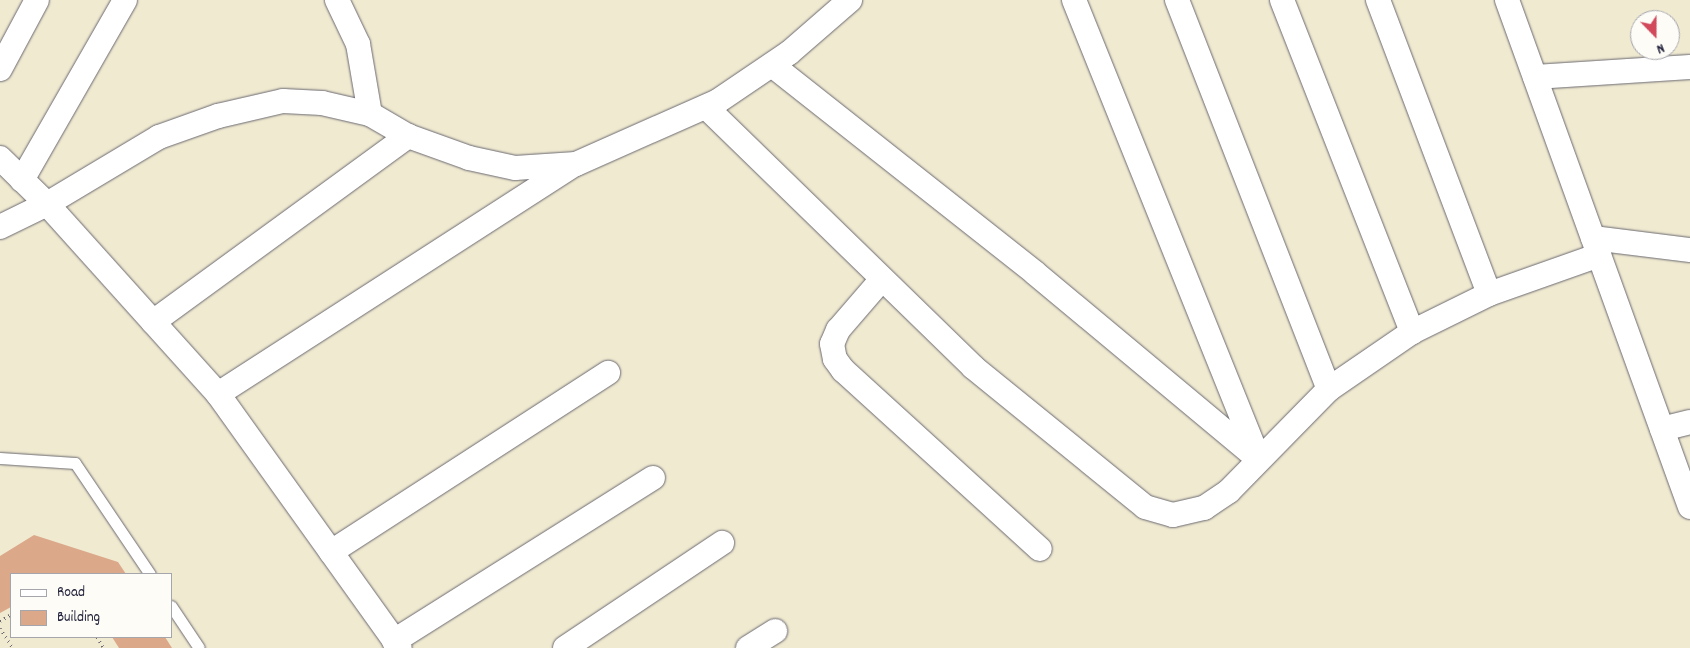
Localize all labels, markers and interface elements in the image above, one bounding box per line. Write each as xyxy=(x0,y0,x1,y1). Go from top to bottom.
north arrow xyxy=(1630,10,1680,60)
text: N xyxy=(1653,37,1667,59)
legend xyxy=(10,573,172,638)
text: Road xyxy=(57,582,85,604)
text: Building xyxy=(57,607,100,629)

